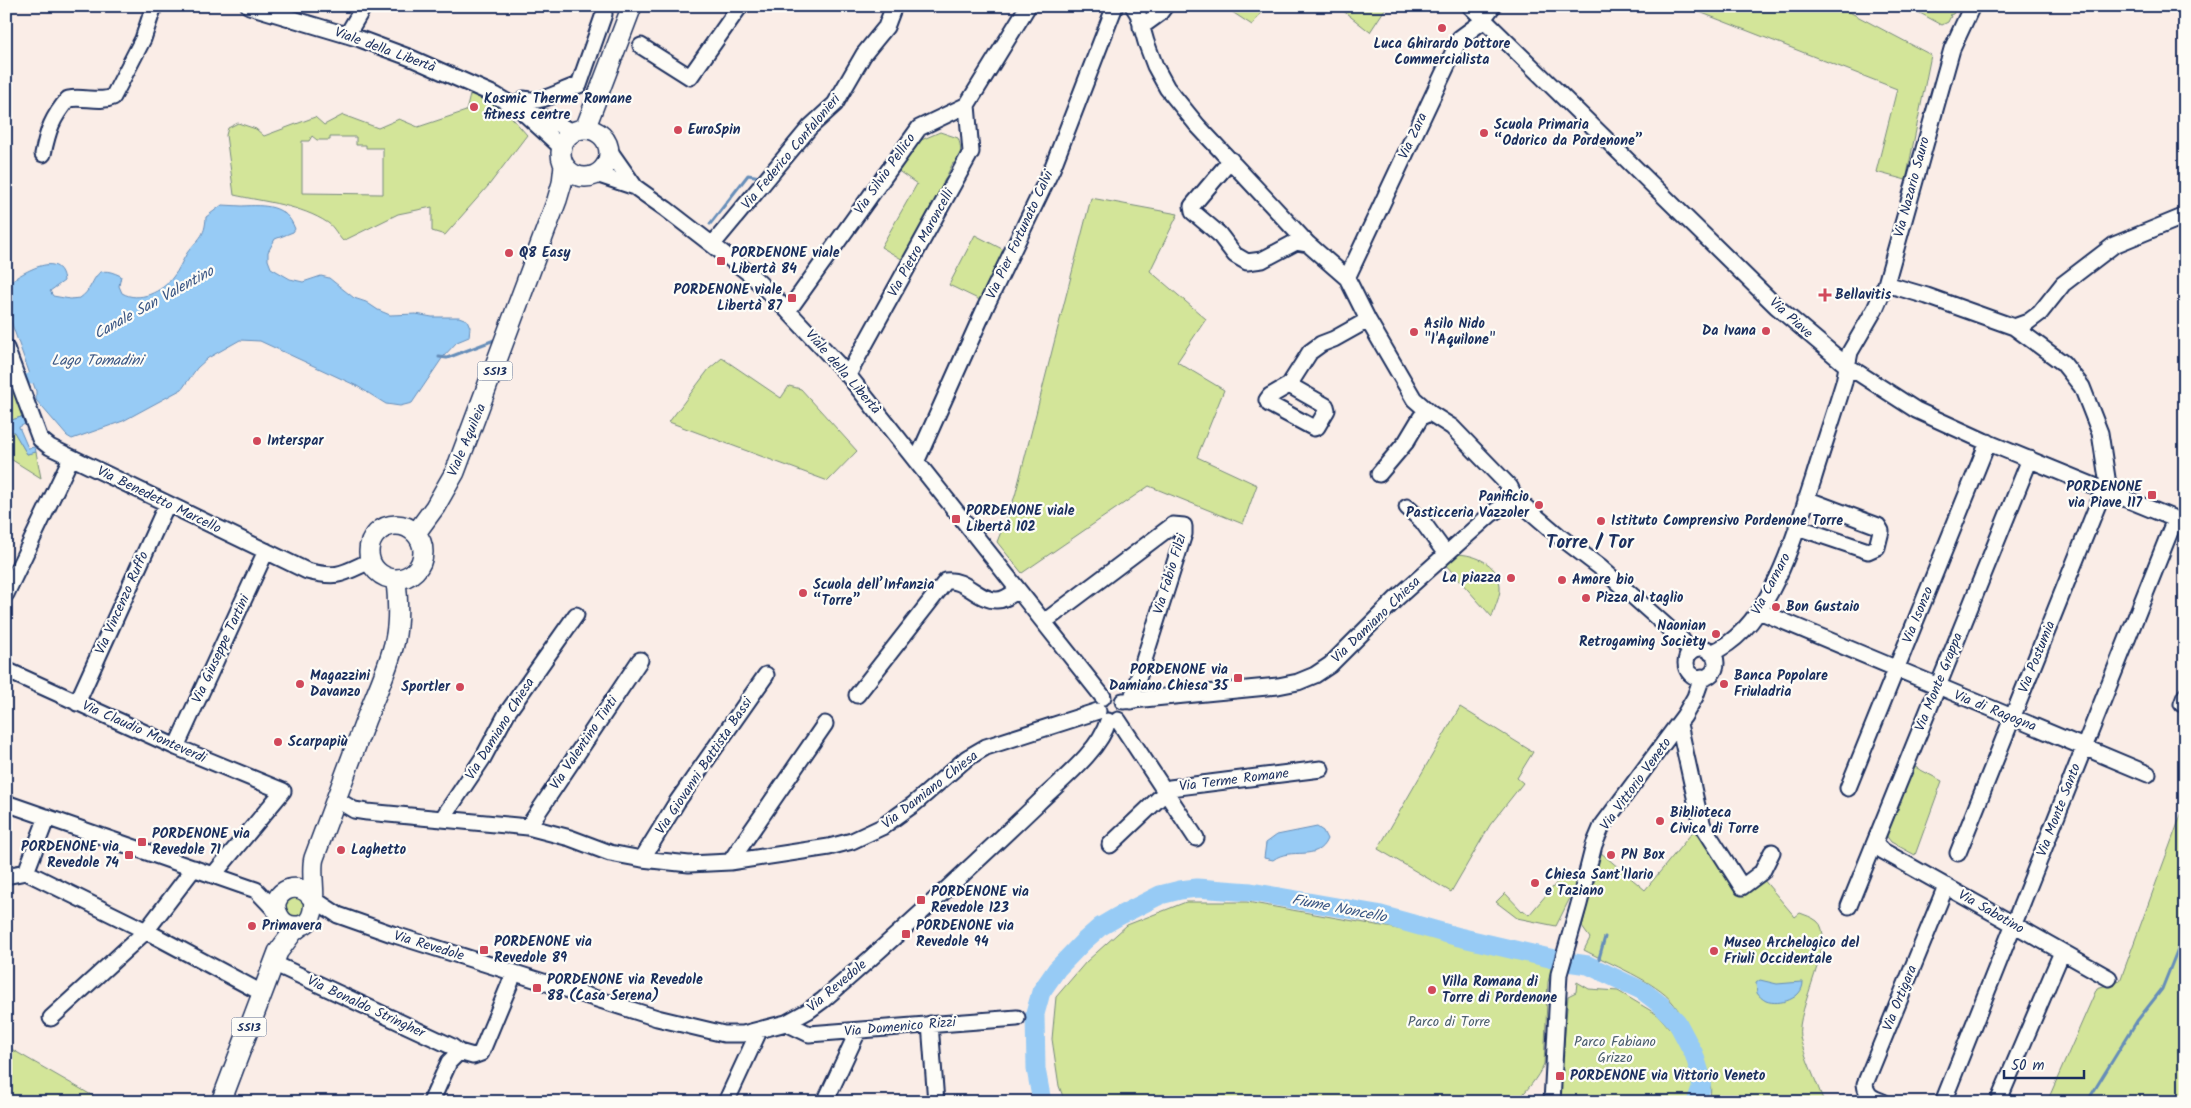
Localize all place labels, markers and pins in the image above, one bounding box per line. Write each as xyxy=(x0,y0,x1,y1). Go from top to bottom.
marker: Luca Ghirardo Dottore Commercialista xyxy=(1436,22,1448,34)
place label: Luca Ghirardo Dottore Commercialista xyxy=(1374,33,1511,71)
place label: Kosmic Therme Romane fitness centre xyxy=(483,88,632,126)
marker: Kosmic Therme Romane fitness centre xyxy=(468,101,480,113)
place label: Scuola Primaria “Odorico da Pordenone” xyxy=(1494,114,1643,152)
place label: EuroSpin xyxy=(688,119,741,141)
marker: EuroSpin xyxy=(672,124,684,136)
marker: Scuola Primaria “Odorico da Pordenone” xyxy=(1478,127,1490,139)
place label: Q8 Easy xyxy=(519,242,571,264)
place label: PORDENONE viale Libertà 84 xyxy=(731,242,840,280)
marker: Q8 Easy xyxy=(503,247,515,259)
marker: PORDENONE viale Libertà 84 xyxy=(715,255,727,267)
place label: PORDENONE viale Libertà 87 xyxy=(674,279,782,317)
place label: Bellavitis xyxy=(1835,284,1892,306)
marker: Bellavitis xyxy=(1819,289,1831,301)
marker: PORDENONE viale Libertà 87 xyxy=(786,292,798,304)
place label: Asilo Nido "l'Aquilone" xyxy=(1424,313,1496,351)
place label: Da Ivana xyxy=(1702,320,1756,342)
marker: Da Ivana xyxy=(1760,325,1772,337)
marker: Asilo Nido "l'Aquilone" xyxy=(1408,326,1420,338)
place label: Interspar xyxy=(267,430,325,452)
marker: Interspar xyxy=(251,435,263,447)
place label: PORDENONE via Piave 117 xyxy=(2066,476,2143,514)
place label: Panificio Pasticceria Vazzoler xyxy=(1406,486,1530,524)
marker: PORDENONE via Piave 117 xyxy=(2146,489,2158,501)
marker: Panificio Pasticceria Vazzoler xyxy=(1533,499,1545,511)
place label: PORDENONE viale Libertà 102 xyxy=(966,500,1075,538)
place label: Istituto Comprensivo Pordenone Torre xyxy=(1611,510,1843,532)
marker: PORDENONE viale Libertà 102 xyxy=(950,513,962,525)
marker: Istituto Comprensivo Pordenone Torre xyxy=(1595,515,1607,527)
place label: La piazza xyxy=(1442,567,1501,589)
place label: Amore bio xyxy=(1572,569,1635,591)
marker: La piazza xyxy=(1505,572,1517,584)
place label: Scuola dell’Infanzia “Torre” xyxy=(813,574,934,612)
marker: Amore bio xyxy=(1556,574,1568,586)
marker: Scuola dell’Infanzia “Torre” xyxy=(797,587,809,599)
place label: Pizza al taglio xyxy=(1596,587,1684,609)
marker: Pizza al taglio xyxy=(1580,592,1592,604)
place label: Bon Gustaio xyxy=(1786,596,1860,618)
marker: Bon Gustaio xyxy=(1770,601,1782,613)
place label: Naonian Retrogaming Society xyxy=(1579,615,1707,653)
marker: Naonian Retrogaming Society xyxy=(1710,628,1722,640)
place label: PORDENONE via Damiano Chiesa 35 xyxy=(1109,659,1230,697)
place label: Magazzini Davanzo xyxy=(310,665,370,703)
place label: Banca Popolare Friuladria xyxy=(1734,665,1828,703)
marker: PORDENONE via Damiano Chiesa 35 xyxy=(1232,672,1244,684)
place label: Sportler xyxy=(401,676,451,698)
marker: Magazzini Davanzo xyxy=(294,678,306,690)
marker: Banca Popolare Friuladria xyxy=(1718,678,1730,690)
marker: Sportler xyxy=(454,681,466,693)
place label: Scarpapiù xyxy=(288,731,348,753)
marker: Scarpapiù xyxy=(272,736,284,748)
place label: Biblioteca Civica di Torre xyxy=(1670,802,1759,840)
marker: Biblioteca Civica di Torre xyxy=(1654,815,1666,827)
place label: PORDENONE via Revedole 71 xyxy=(152,823,250,861)
place label: PORDENONE via Revedole 74 xyxy=(21,836,119,874)
marker: PORDENONE via Revedole 71 xyxy=(136,836,148,848)
place label: Laghetto xyxy=(351,839,407,861)
marker: Laghetto xyxy=(335,844,347,856)
place label: PN Box xyxy=(1621,844,1665,866)
marker: PORDENONE via Revedole 74 xyxy=(123,849,135,861)
marker: PN Box xyxy=(1605,849,1617,861)
place label: Chiesa Sant'Ilario e Taziano xyxy=(1545,864,1654,902)
marker: Chiesa Sant'Ilario e Taziano xyxy=(1529,877,1541,889)
place label: PORDENONE via Revedole 123 xyxy=(931,881,1029,919)
marker: PORDENONE via Revedole 123 xyxy=(915,894,927,906)
place label: Primavera xyxy=(262,915,322,937)
place label: PORDENONE via Revedole 94 xyxy=(916,915,1014,953)
marker: Primavera xyxy=(246,920,258,932)
marker: PORDENONE via Revedole 94 xyxy=(900,928,912,940)
place label: PORDENONE via Revedole 89 xyxy=(494,931,592,969)
place label: Museo Archelogico del Friuli Occidentale xyxy=(1724,932,1859,970)
marker: PORDENONE via Revedole 89 xyxy=(478,944,490,956)
marker: Museo Archelogico del Friuli Occidentale xyxy=(1708,945,1720,957)
place label: PORDENONE via Revedole 88 (Casa Serena) xyxy=(547,969,703,1007)
place label: Villa Romana di Torre di Pordenone xyxy=(1442,971,1557,1009)
marker: PORDENONE via Revedole 88 (Casa Serena) xyxy=(531,982,543,994)
marker: Villa Romana di Torre di Pordenone xyxy=(1426,984,1438,996)
place label: PORDENONE via Vittorio Veneto xyxy=(1570,1065,1766,1087)
marker: PORDENONE via Vittorio Veneto xyxy=(1554,1070,1566,1082)

